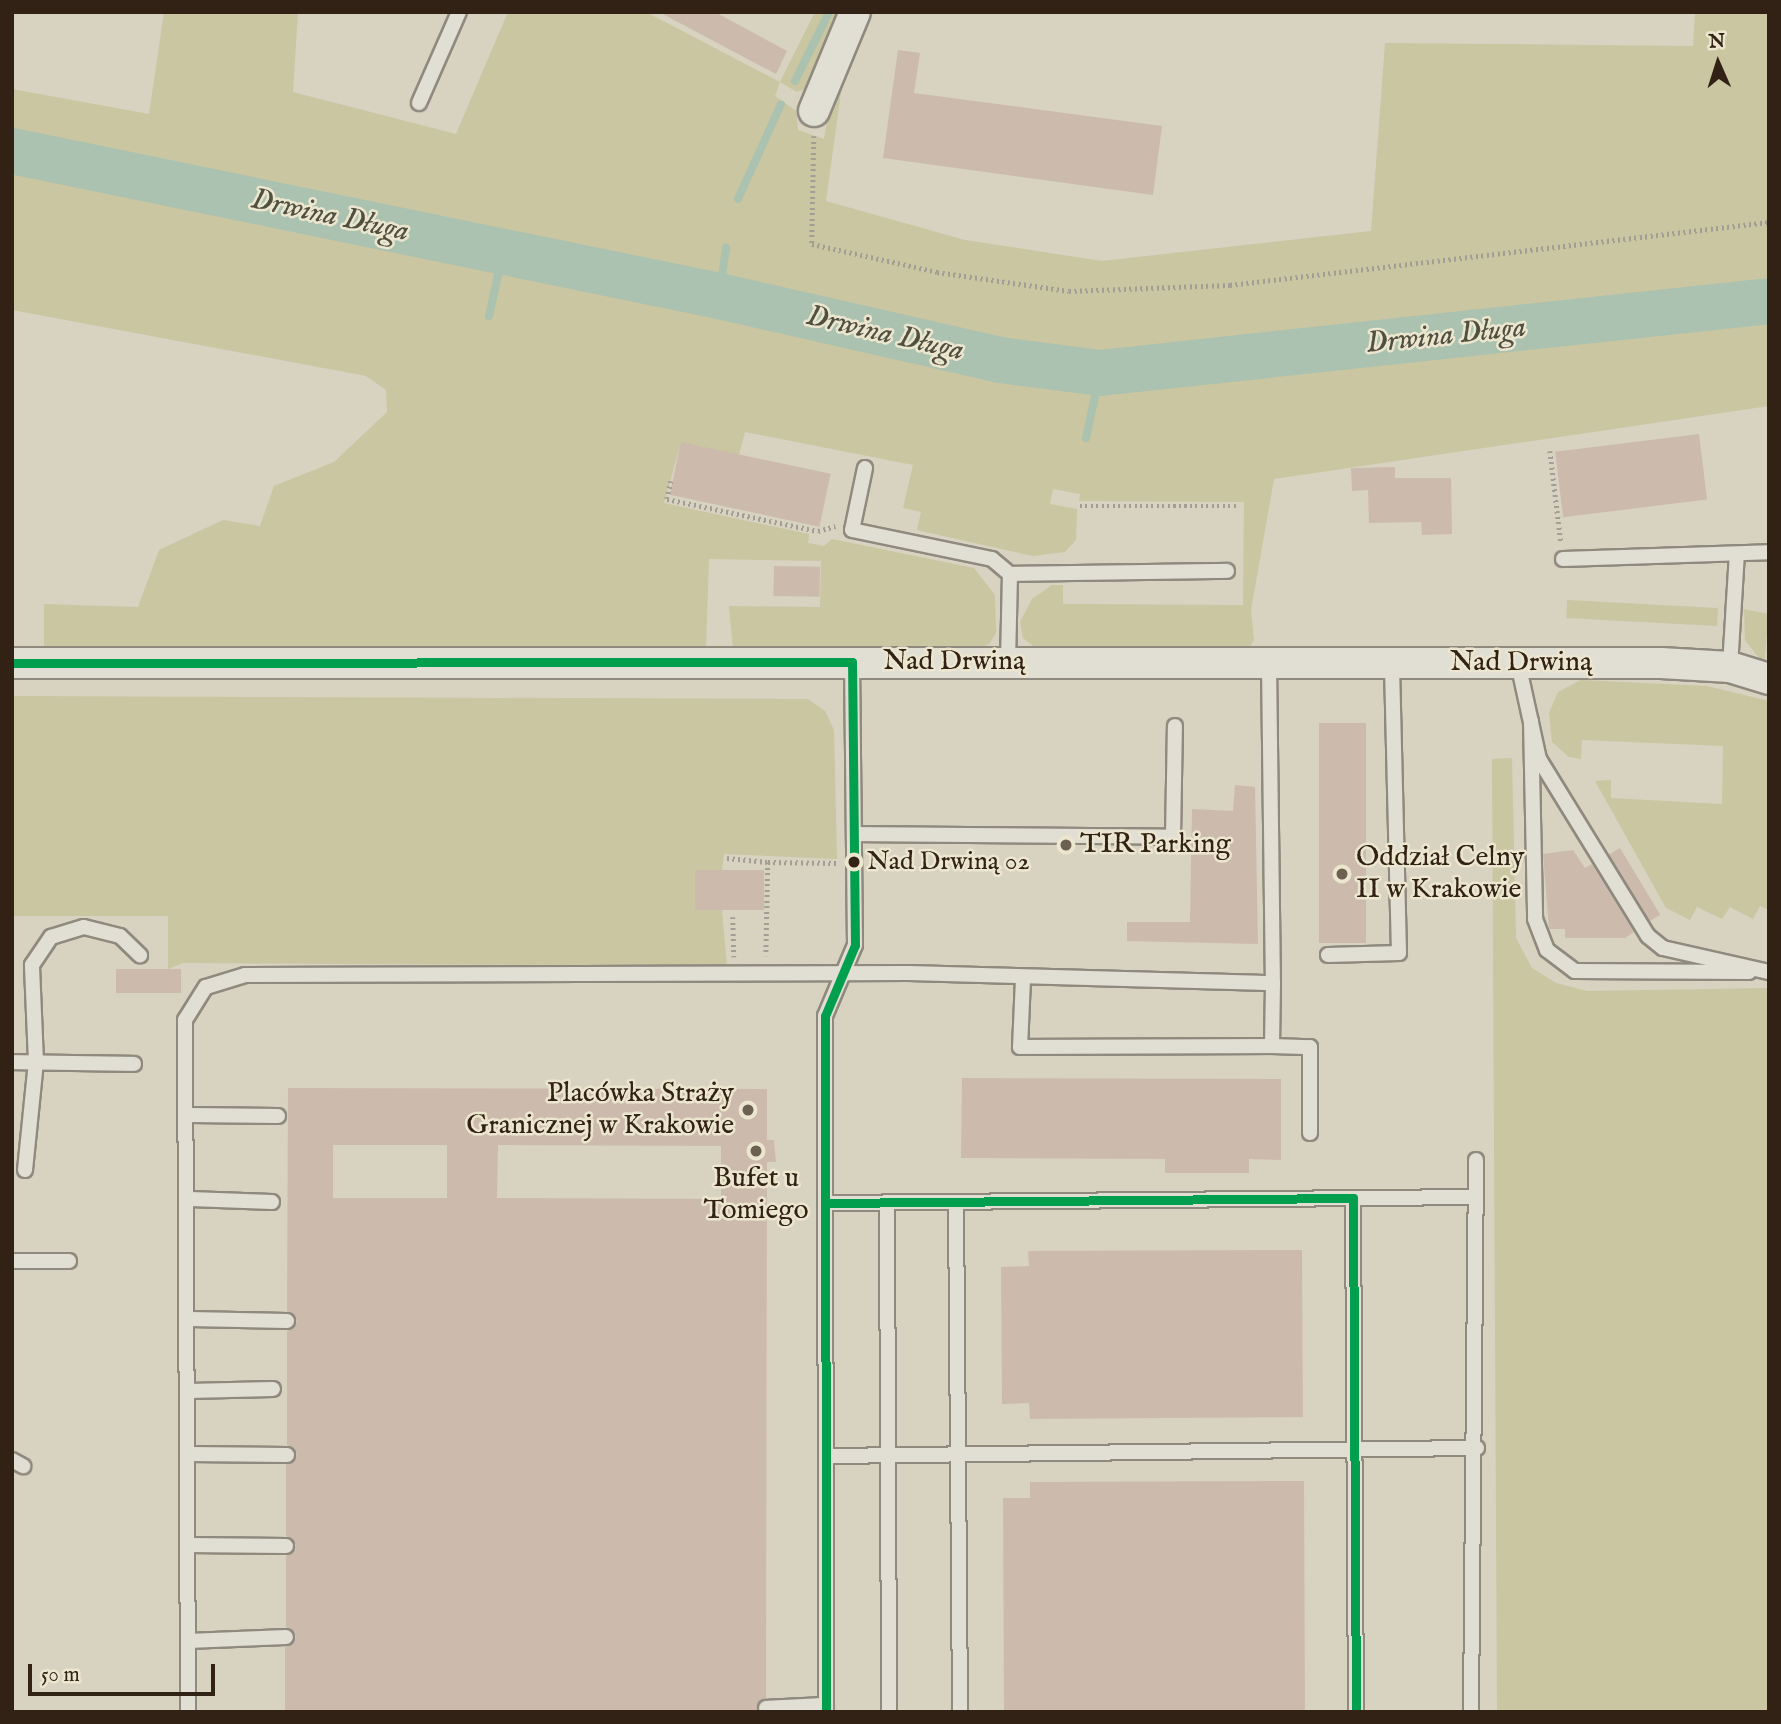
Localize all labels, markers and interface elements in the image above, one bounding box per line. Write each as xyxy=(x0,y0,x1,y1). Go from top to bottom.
north arrow xyxy=(1683,28,1753,98)
text: N xyxy=(1708,30,1726,54)
water label: Drwina Długa xyxy=(248,182,412,250)
water label: Drwina Długa xyxy=(803,298,967,370)
water label: Drwina Długa xyxy=(1364,310,1528,362)
street label: Nad Drwiną xyxy=(883,645,1025,679)
street label: Nad Drwiną xyxy=(1450,646,1592,680)
place label: TIR Parking xyxy=(1080,828,1231,862)
marker: TIR Parking xyxy=(1058,837,1074,853)
place label: Oddział Celny II w Krakowie xyxy=(1356,841,1524,907)
place label: Nad Drwiną 02 xyxy=(867,846,1030,878)
marker: Nad Drwiną 02 xyxy=(847,855,861,869)
marker: Oddział Celny II w Krakowie xyxy=(1334,866,1350,882)
place label: Placówka Straży Granicznej w Krakowie xyxy=(466,1077,734,1143)
marker: Placówka Straży Granicznej w Krakowie xyxy=(740,1102,756,1118)
marker: Bufet u Tomiego xyxy=(748,1143,764,1159)
place label: Bufet u Tomiego xyxy=(703,1162,809,1228)
scale bar xyxy=(32,1650,219,1694)
text: 50 m xyxy=(41,1662,80,1689)

